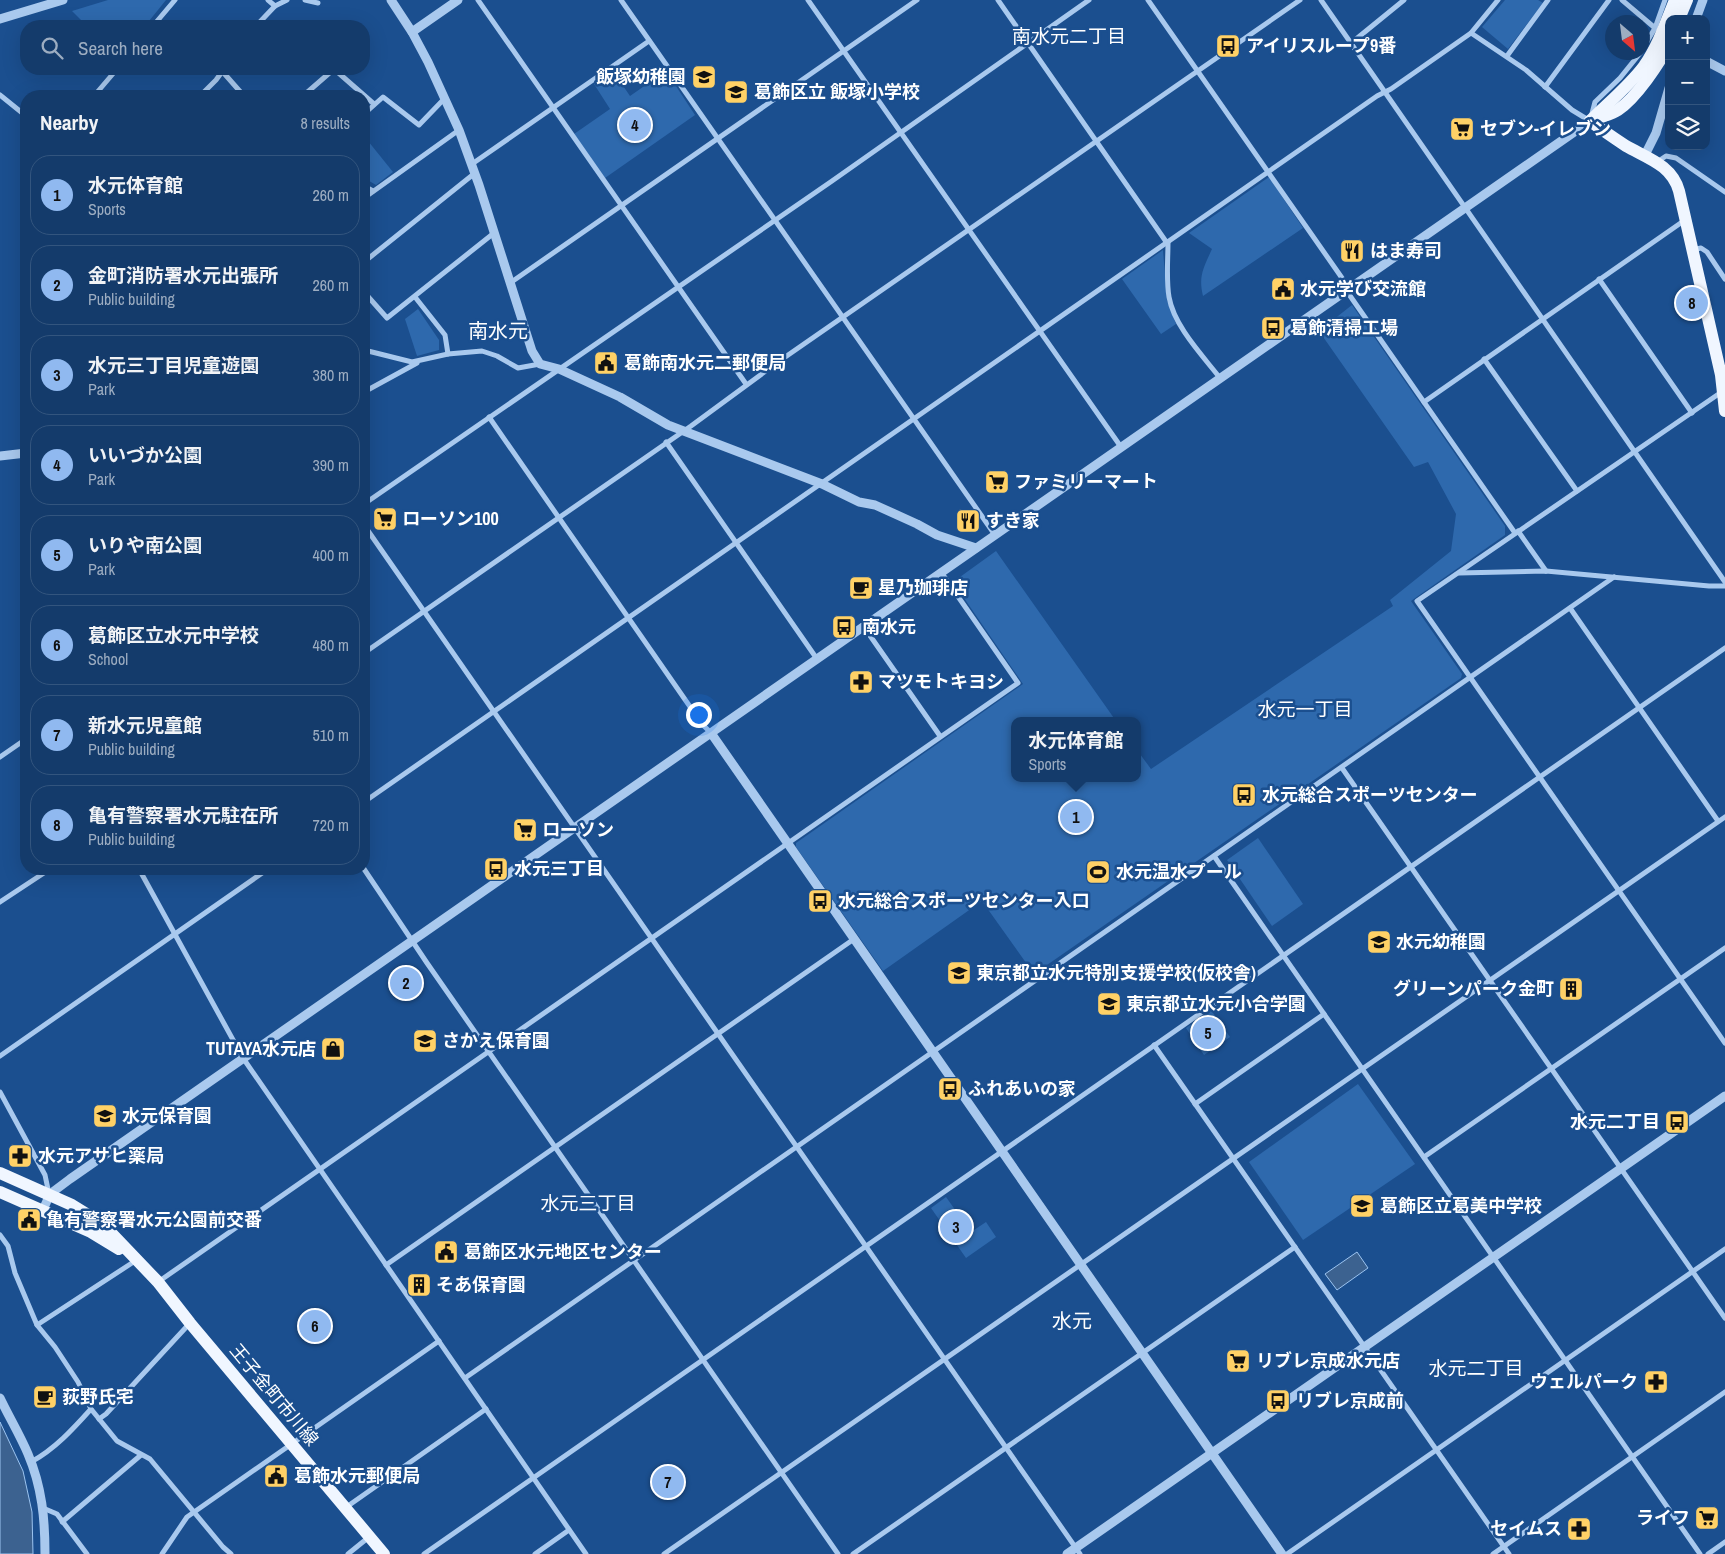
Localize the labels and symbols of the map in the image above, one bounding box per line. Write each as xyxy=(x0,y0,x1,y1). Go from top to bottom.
north arrow xyxy=(1605,15,1650,60)
district label: 南水元二丁目 xyxy=(1012,23,1126,49)
bus stop icon: アイリスループ9番 xyxy=(1215,33,1241,59)
place label: アイリスループ9番 xyxy=(1246,33,1396,58)
place label: 飯塚幼稚園 xyxy=(596,64,686,89)
school or university icon: 飯塚幼稚園 xyxy=(691,64,717,90)
school or university icon: 葛飾区立 飯塚小学校 xyxy=(723,79,749,105)
place label: 葛飾区立 飯塚小学校 xyxy=(754,79,920,104)
pin: 4 xyxy=(619,106,651,144)
supermarket icon: セブン-イレブン xyxy=(1449,116,1475,142)
place label: セブン-イレブン xyxy=(1480,116,1611,141)
restaurant icon: はま寿司 xyxy=(1339,238,1365,264)
place label: はま寿司 xyxy=(1370,238,1442,263)
public building icon: 水元学び交流館 xyxy=(1270,276,1296,302)
place label: 水元学び交流館 xyxy=(1300,276,1426,301)
pin: 8 xyxy=(1676,284,1708,322)
bus stop icon: 葛飾清掃工場 xyxy=(1260,315,1286,341)
place label: 葛飾清掃工場 xyxy=(1290,315,1398,340)
district label: 南水元 xyxy=(468,317,528,344)
public building icon: 葛飾南水元二郵便局 xyxy=(593,350,619,376)
place label: 葛飾南水元二郵便局 xyxy=(624,350,786,375)
supermarket icon: ファミリーマート xyxy=(984,469,1010,495)
place label: ファミリーマート xyxy=(1014,469,1158,494)
supermarket icon: ローソン100 xyxy=(372,506,398,532)
place label: ローソン100 xyxy=(402,506,499,531)
restaurant icon: すき家 xyxy=(955,508,981,534)
place label: すき家 xyxy=(986,508,1040,533)
cafe icon: 星乃珈琲店 xyxy=(848,575,874,601)
place label: 星乃珈琲店 xyxy=(878,575,968,600)
bus stop icon: 南水元 xyxy=(831,614,857,640)
place label: 南水元 xyxy=(862,614,916,639)
pharmacy icon: マツモトキヨシ xyxy=(848,669,874,695)
place label: マツモトキヨシ xyxy=(878,669,1004,694)
district label: 水元一丁目 xyxy=(1257,696,1353,722)
your location xyxy=(686,702,712,728)
bus stop icon: 水元総合スポーツセンター xyxy=(1231,782,1257,808)
place label: 水元総合スポーツセンター xyxy=(1262,782,1478,807)
pin: 1 xyxy=(1060,798,1092,836)
supermarket icon: ローソン xyxy=(512,817,538,843)
place label: ローソン xyxy=(542,817,614,842)
bus stop icon: 水元三丁目 xyxy=(483,856,509,882)
place label: 水元三丁目 xyxy=(514,856,604,881)
sports icon: 水元温水プール xyxy=(1085,859,1111,885)
place label: 水元温水プール xyxy=(1116,859,1242,884)
bus stop icon: 水元総合スポーツセンター入口 xyxy=(807,888,833,914)
place label: 水元総合スポーツセンター入口 xyxy=(838,888,1090,913)
school or university icon: 水元幼稚園 xyxy=(1366,929,1392,955)
place label: 水元幼稚園 xyxy=(1396,929,1486,954)
school or university icon: 東京都立水元特別支援学校(仮校舎) xyxy=(946,960,972,986)
place label: 東京都立水元特別支援学校(仮校舎) xyxy=(976,960,1256,985)
pin: 2 xyxy=(390,964,422,1002)
place label: グリーンパーク金町 xyxy=(1393,976,1554,1001)
building icon: グリーンパーク金町 xyxy=(1558,976,1584,1002)
school or university icon: 東京都立水元小合学園 xyxy=(1096,991,1122,1017)
place label: 東京都立水元小合学園 xyxy=(1126,991,1306,1016)
pin: 5 xyxy=(1192,1014,1224,1052)
school or university icon: さかえ保育園 xyxy=(412,1028,438,1054)
place label: さかえ保育園 xyxy=(442,1028,550,1053)
place label: TUTAYA水元店 xyxy=(206,1036,316,1061)
shop icon: TUTAYA水元店 xyxy=(320,1036,346,1062)
bus stop icon: ふれあいの家 xyxy=(937,1076,963,1102)
place label: ふれあいの家 xyxy=(968,1076,1076,1101)
school or university icon: 水元保育園 xyxy=(92,1103,118,1129)
place label: 水元保育園 xyxy=(122,1103,212,1128)
place label: 水元二丁目 xyxy=(1570,1109,1660,1134)
bus stop icon: 水元二丁目 xyxy=(1664,1109,1690,1135)
pharmacy icon: 水元アサヒ薬局 xyxy=(7,1143,33,1169)
place label: 水元アサヒ薬局 xyxy=(38,1143,164,1168)
district label: 水元三丁目 xyxy=(540,1190,636,1216)
school or university icon: 葛飾区立葛美中学校 xyxy=(1349,1193,1375,1219)
place label: 葛飾区立葛美中学校 xyxy=(1380,1193,1542,1218)
public building icon: 亀有警察署水元公園前交番 xyxy=(16,1207,42,1233)
place label: 亀有警察署水元公園前交番 xyxy=(46,1207,262,1232)
pin: 3 xyxy=(940,1208,972,1246)
public building icon: 葛飾区水元地区センター xyxy=(433,1239,459,1265)
place label: 葛飾区水元地区センター xyxy=(464,1239,662,1264)
building icon: そあ保育園 xyxy=(406,1272,432,1298)
place label: そあ保育園 xyxy=(436,1272,526,1297)
pin: 6 xyxy=(299,1307,331,1345)
district label: 水元 xyxy=(1052,1307,1092,1334)
street label: 王子金町市川線 xyxy=(224,1338,324,1451)
supermarket icon: リブレ京成水元店 xyxy=(1225,1348,1251,1374)
place label: リブレ京成水元店 xyxy=(1256,1348,1400,1373)
district label: 水元二丁目 xyxy=(1428,1355,1524,1381)
place label: ウェルパーク xyxy=(1530,1369,1638,1394)
pharmacy icon: ウェルパーク xyxy=(1643,1369,1669,1395)
cafe icon: 荻野氏宅 xyxy=(32,1384,58,1410)
place label: 荻野氏宅 xyxy=(62,1384,134,1409)
bus stop icon: リブレ京成前 xyxy=(1265,1388,1291,1414)
place label: リブレ京成前 xyxy=(1296,1388,1404,1413)
public building icon: 葛飾水元郵便局 xyxy=(263,1463,289,1489)
place label: 葛飾水元郵便局 xyxy=(294,1463,420,1488)
pin: 7 xyxy=(652,1463,684,1501)
place label: ライフ xyxy=(1636,1505,1690,1530)
supermarket icon: ライフ xyxy=(1694,1505,1720,1531)
place label: セイムス xyxy=(1490,1516,1562,1541)
pharmacy icon: セイムス xyxy=(1566,1516,1592,1542)

